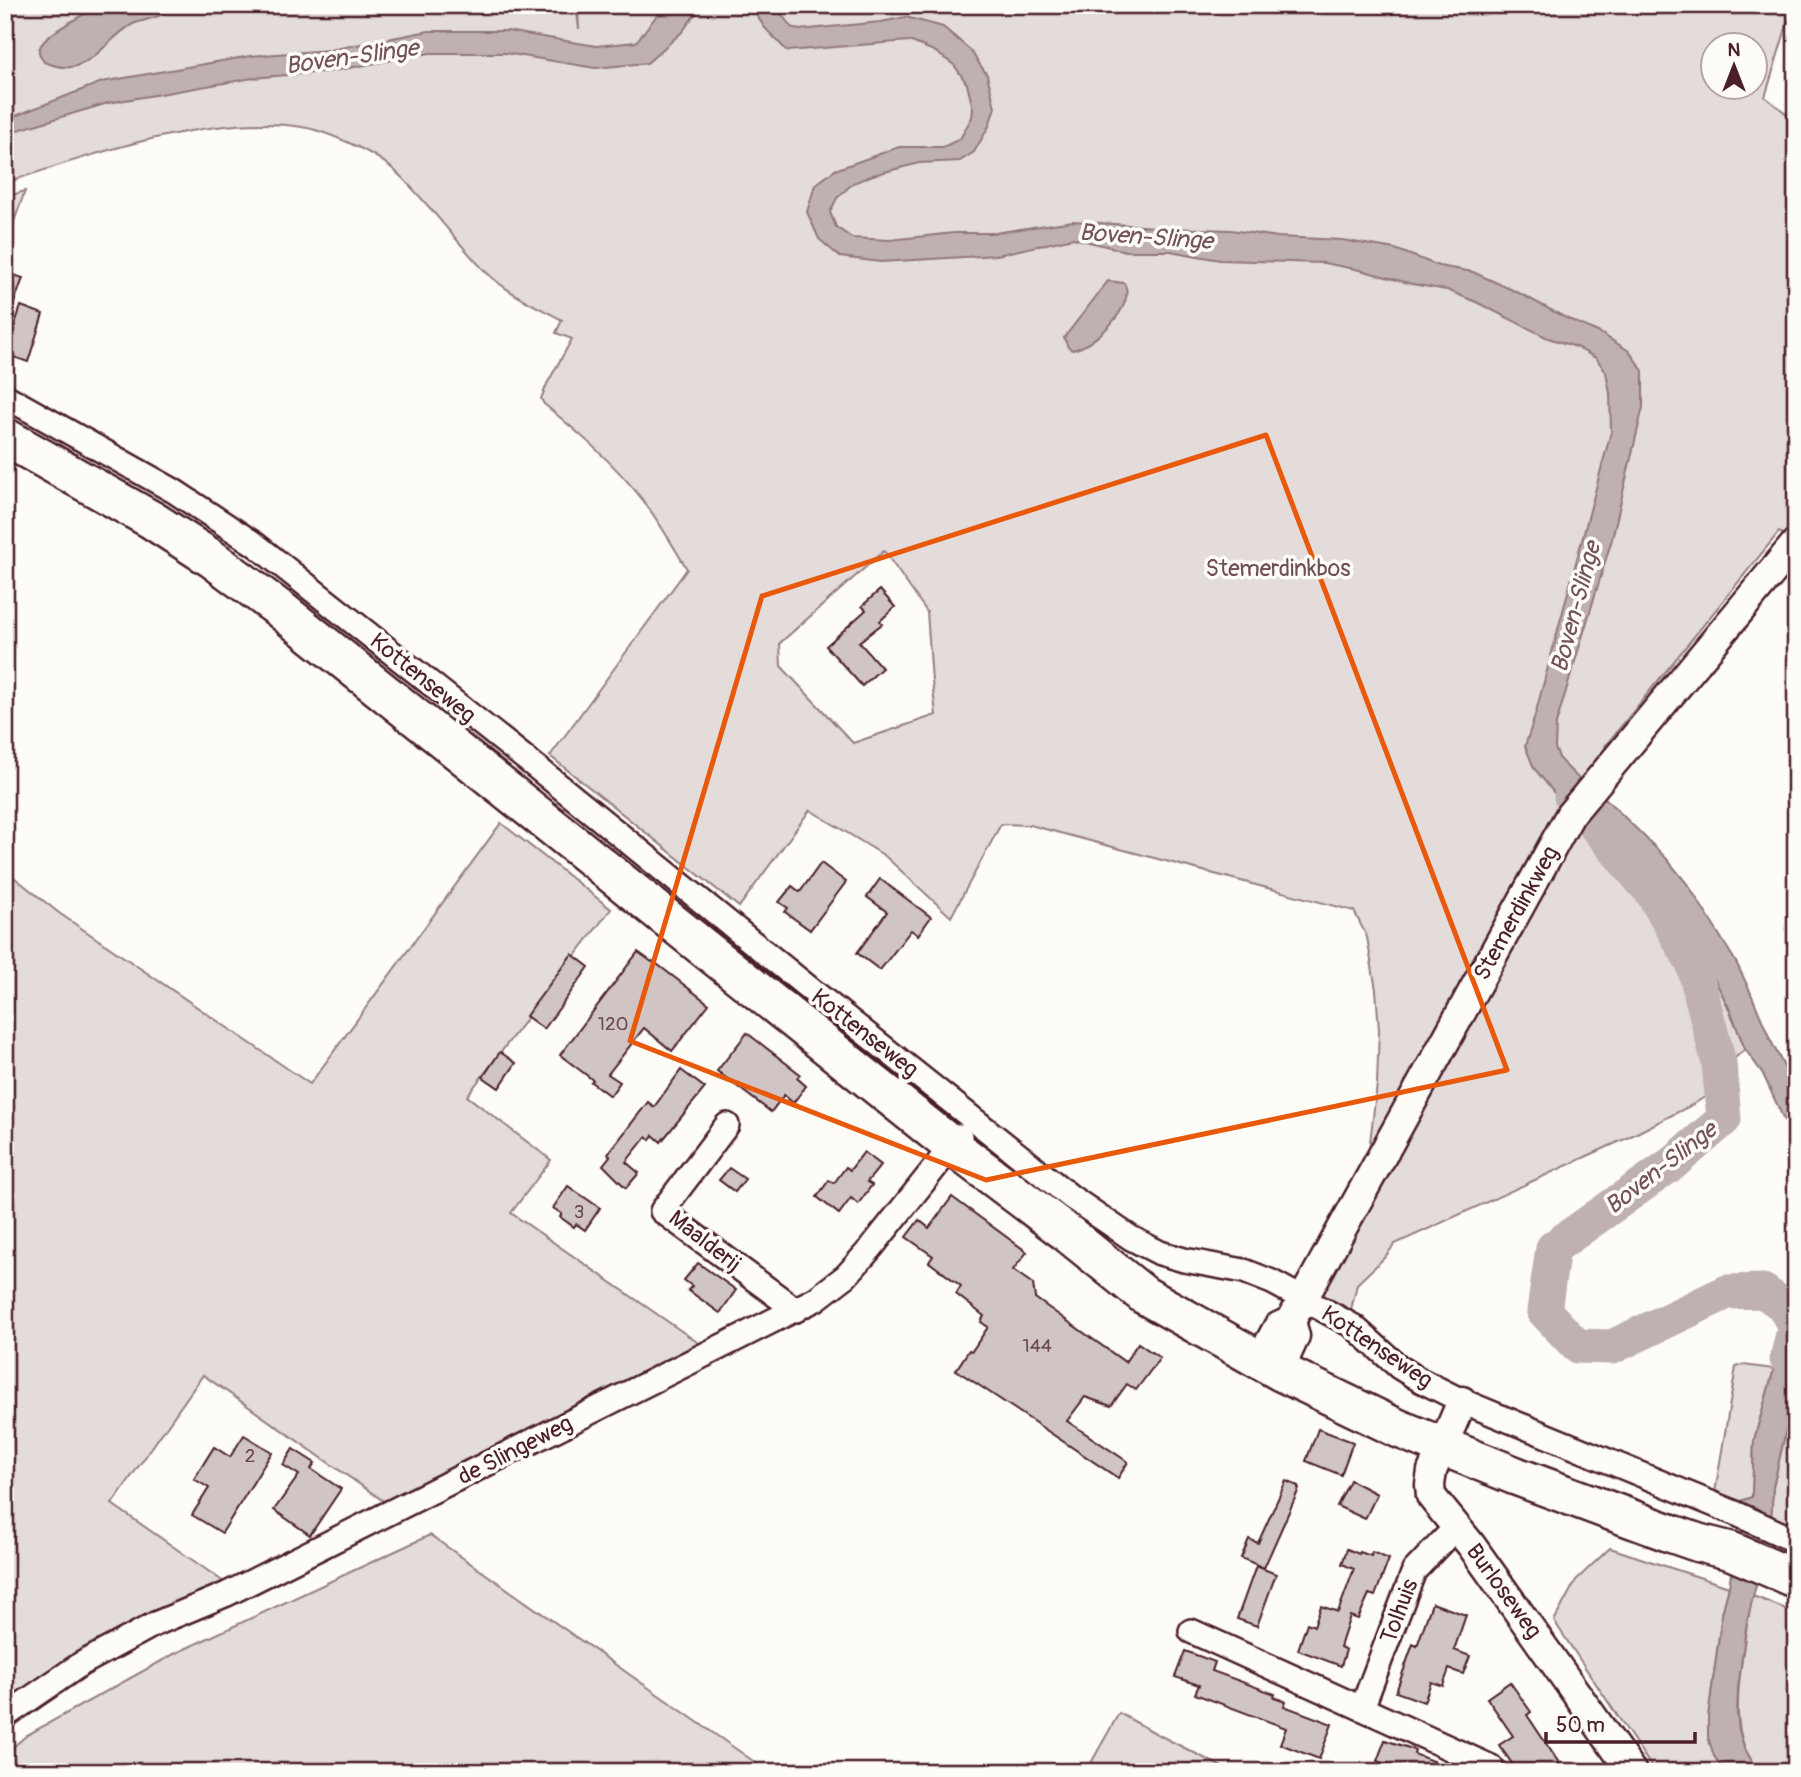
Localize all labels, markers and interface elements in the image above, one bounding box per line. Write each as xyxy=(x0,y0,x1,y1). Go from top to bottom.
north arrow xyxy=(1700,32,1770,102)
water label: Boven-Slinge xyxy=(284,33,422,81)
text: N xyxy=(1728,38,1741,62)
water label: Boven-Slinge xyxy=(1078,218,1216,256)
water label: Boven-Slinge xyxy=(1545,537,1608,675)
park label: Stemerdinkbos xyxy=(1206,554,1350,583)
street label: Kottenseweg xyxy=(364,626,482,730)
street label: Stemerdinkweg xyxy=(1467,841,1565,985)
street label: Kottenseweg xyxy=(806,982,924,1084)
house number: 120 xyxy=(597,1012,629,1036)
water label: Boven-Slinge xyxy=(1599,1114,1724,1221)
house number: 3 xyxy=(574,1200,584,1224)
street label: Maalderij xyxy=(663,1204,747,1278)
street label: Kottenseweg xyxy=(1316,1299,1438,1395)
house number: 144 xyxy=(1022,1334,1052,1358)
street label: de Slingeweg xyxy=(453,1409,577,1491)
house number: 2 xyxy=(245,1444,255,1468)
street label: Burloseweg xyxy=(1460,1538,1548,1644)
street label: Tolhuis xyxy=(1374,1575,1424,1647)
scale bar xyxy=(1546,1700,1694,1744)
text: 50 m xyxy=(1556,1712,1605,1739)

